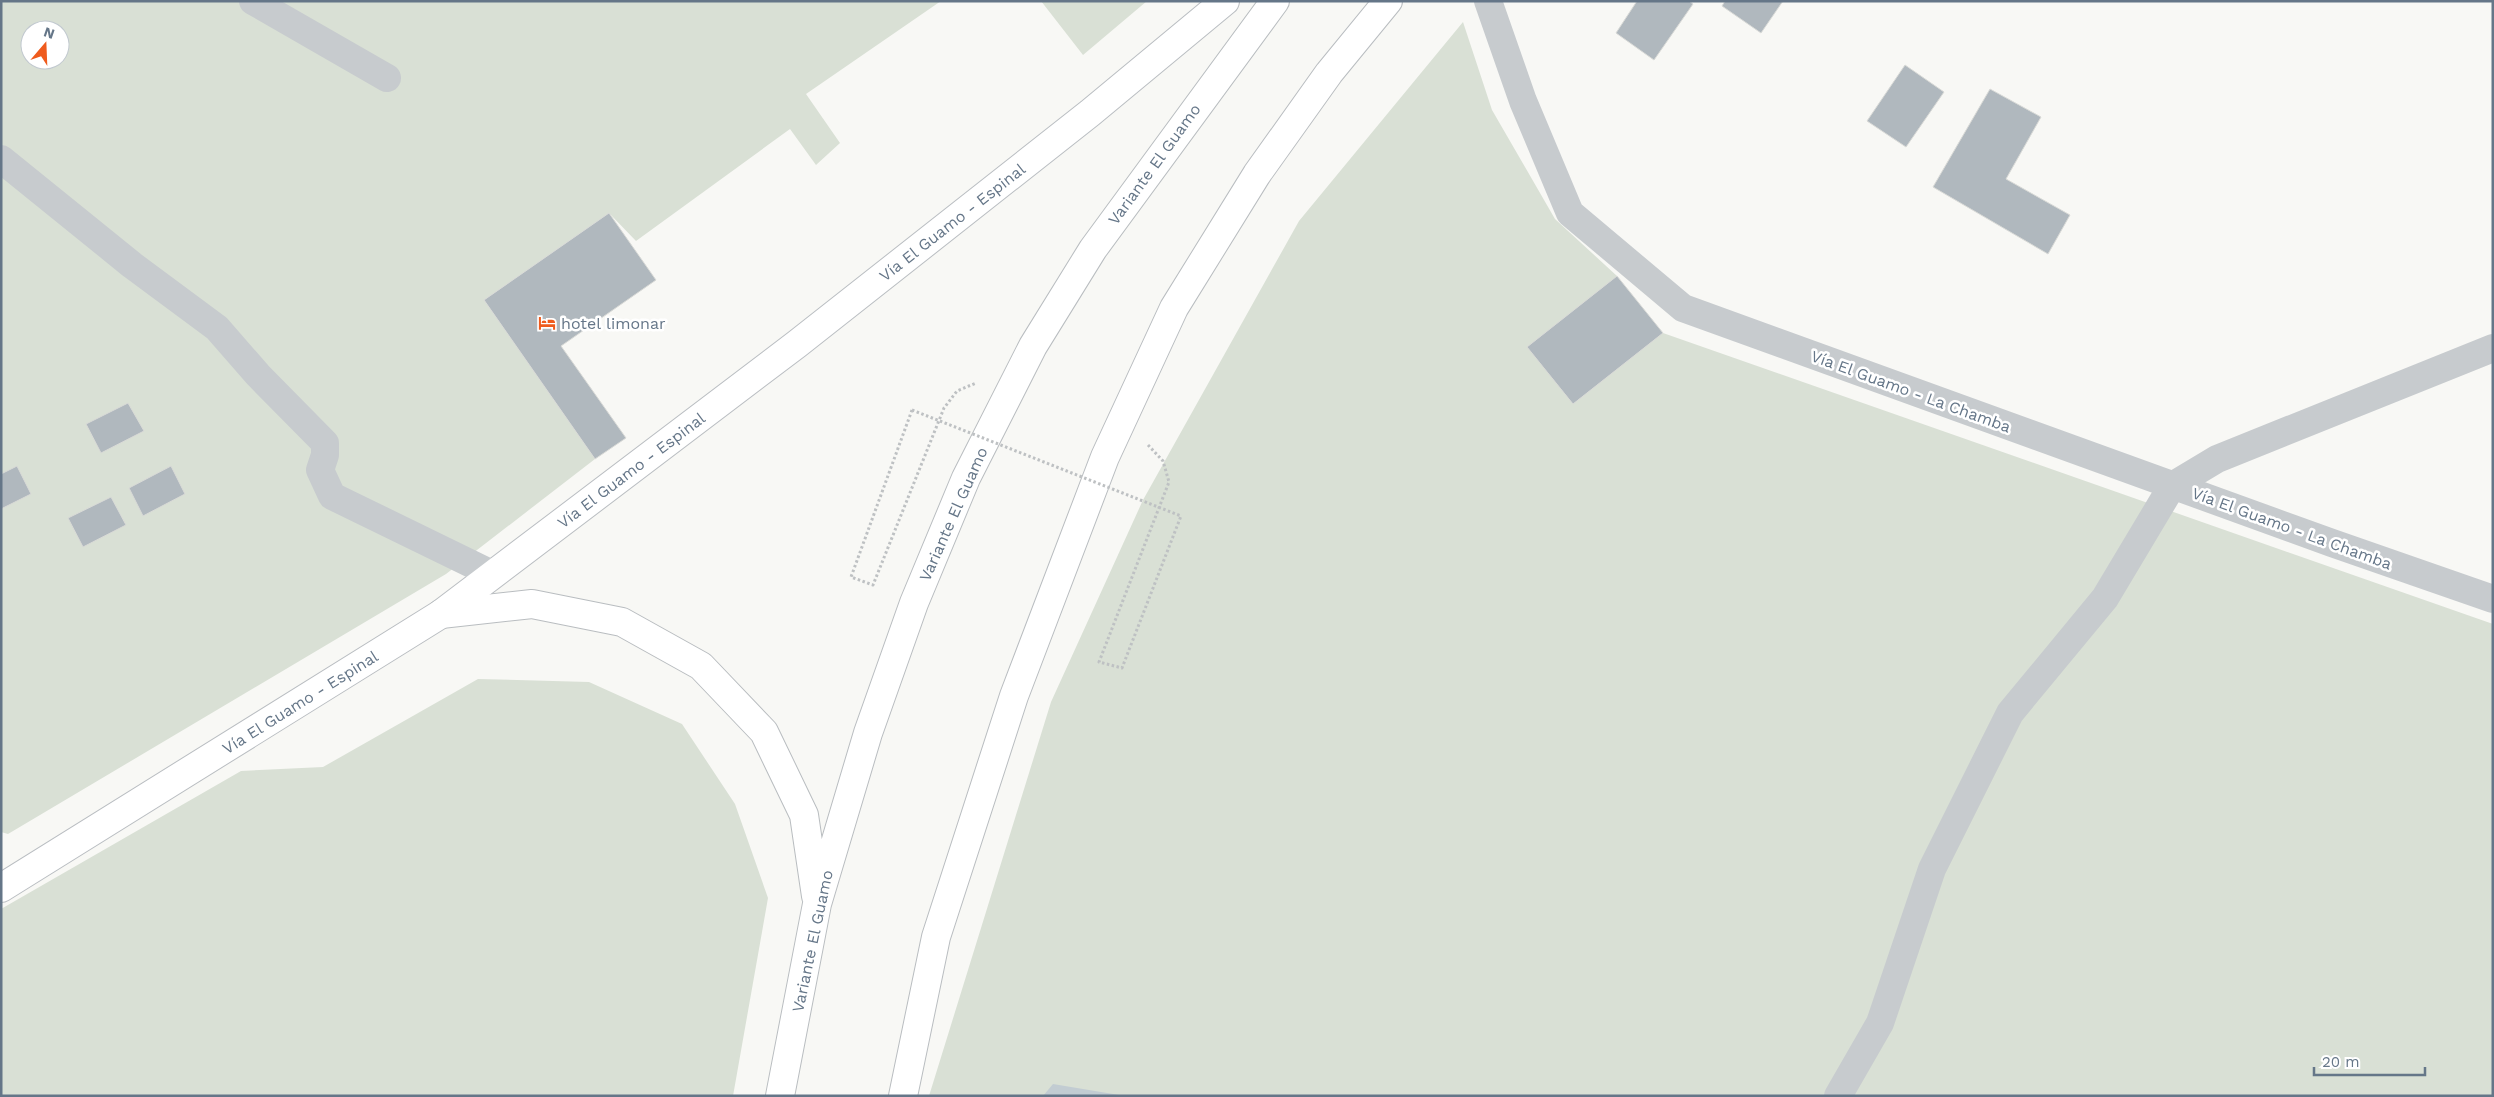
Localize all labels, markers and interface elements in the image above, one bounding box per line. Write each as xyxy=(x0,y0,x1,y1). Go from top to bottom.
north arrow xyxy=(20,20,70,70)
text: N xyxy=(42,23,57,42)
street label: Variante El Guamo xyxy=(1104,100,1205,228)
street label: Vía El Guamo - Espinal xyxy=(876,159,1029,285)
hotel icon: hotel limonar xyxy=(537,313,557,333)
place label: hotel limonar xyxy=(561,314,666,333)
street label: Vía El Guamo - La Chamba xyxy=(1808,346,2013,437)
street label: Vía El Guamo - Espinal xyxy=(554,409,709,532)
street label: Variante El Guamo xyxy=(915,444,992,584)
street label: Vía El Guamo - La Chamba xyxy=(2189,483,2394,574)
street label: Vía El Guamo - Espinal xyxy=(219,647,382,758)
street label: Variante El Guamo xyxy=(788,868,837,1014)
scale bar xyxy=(2314,1044,2425,1076)
text: 20 m xyxy=(2322,1053,2360,1071)

